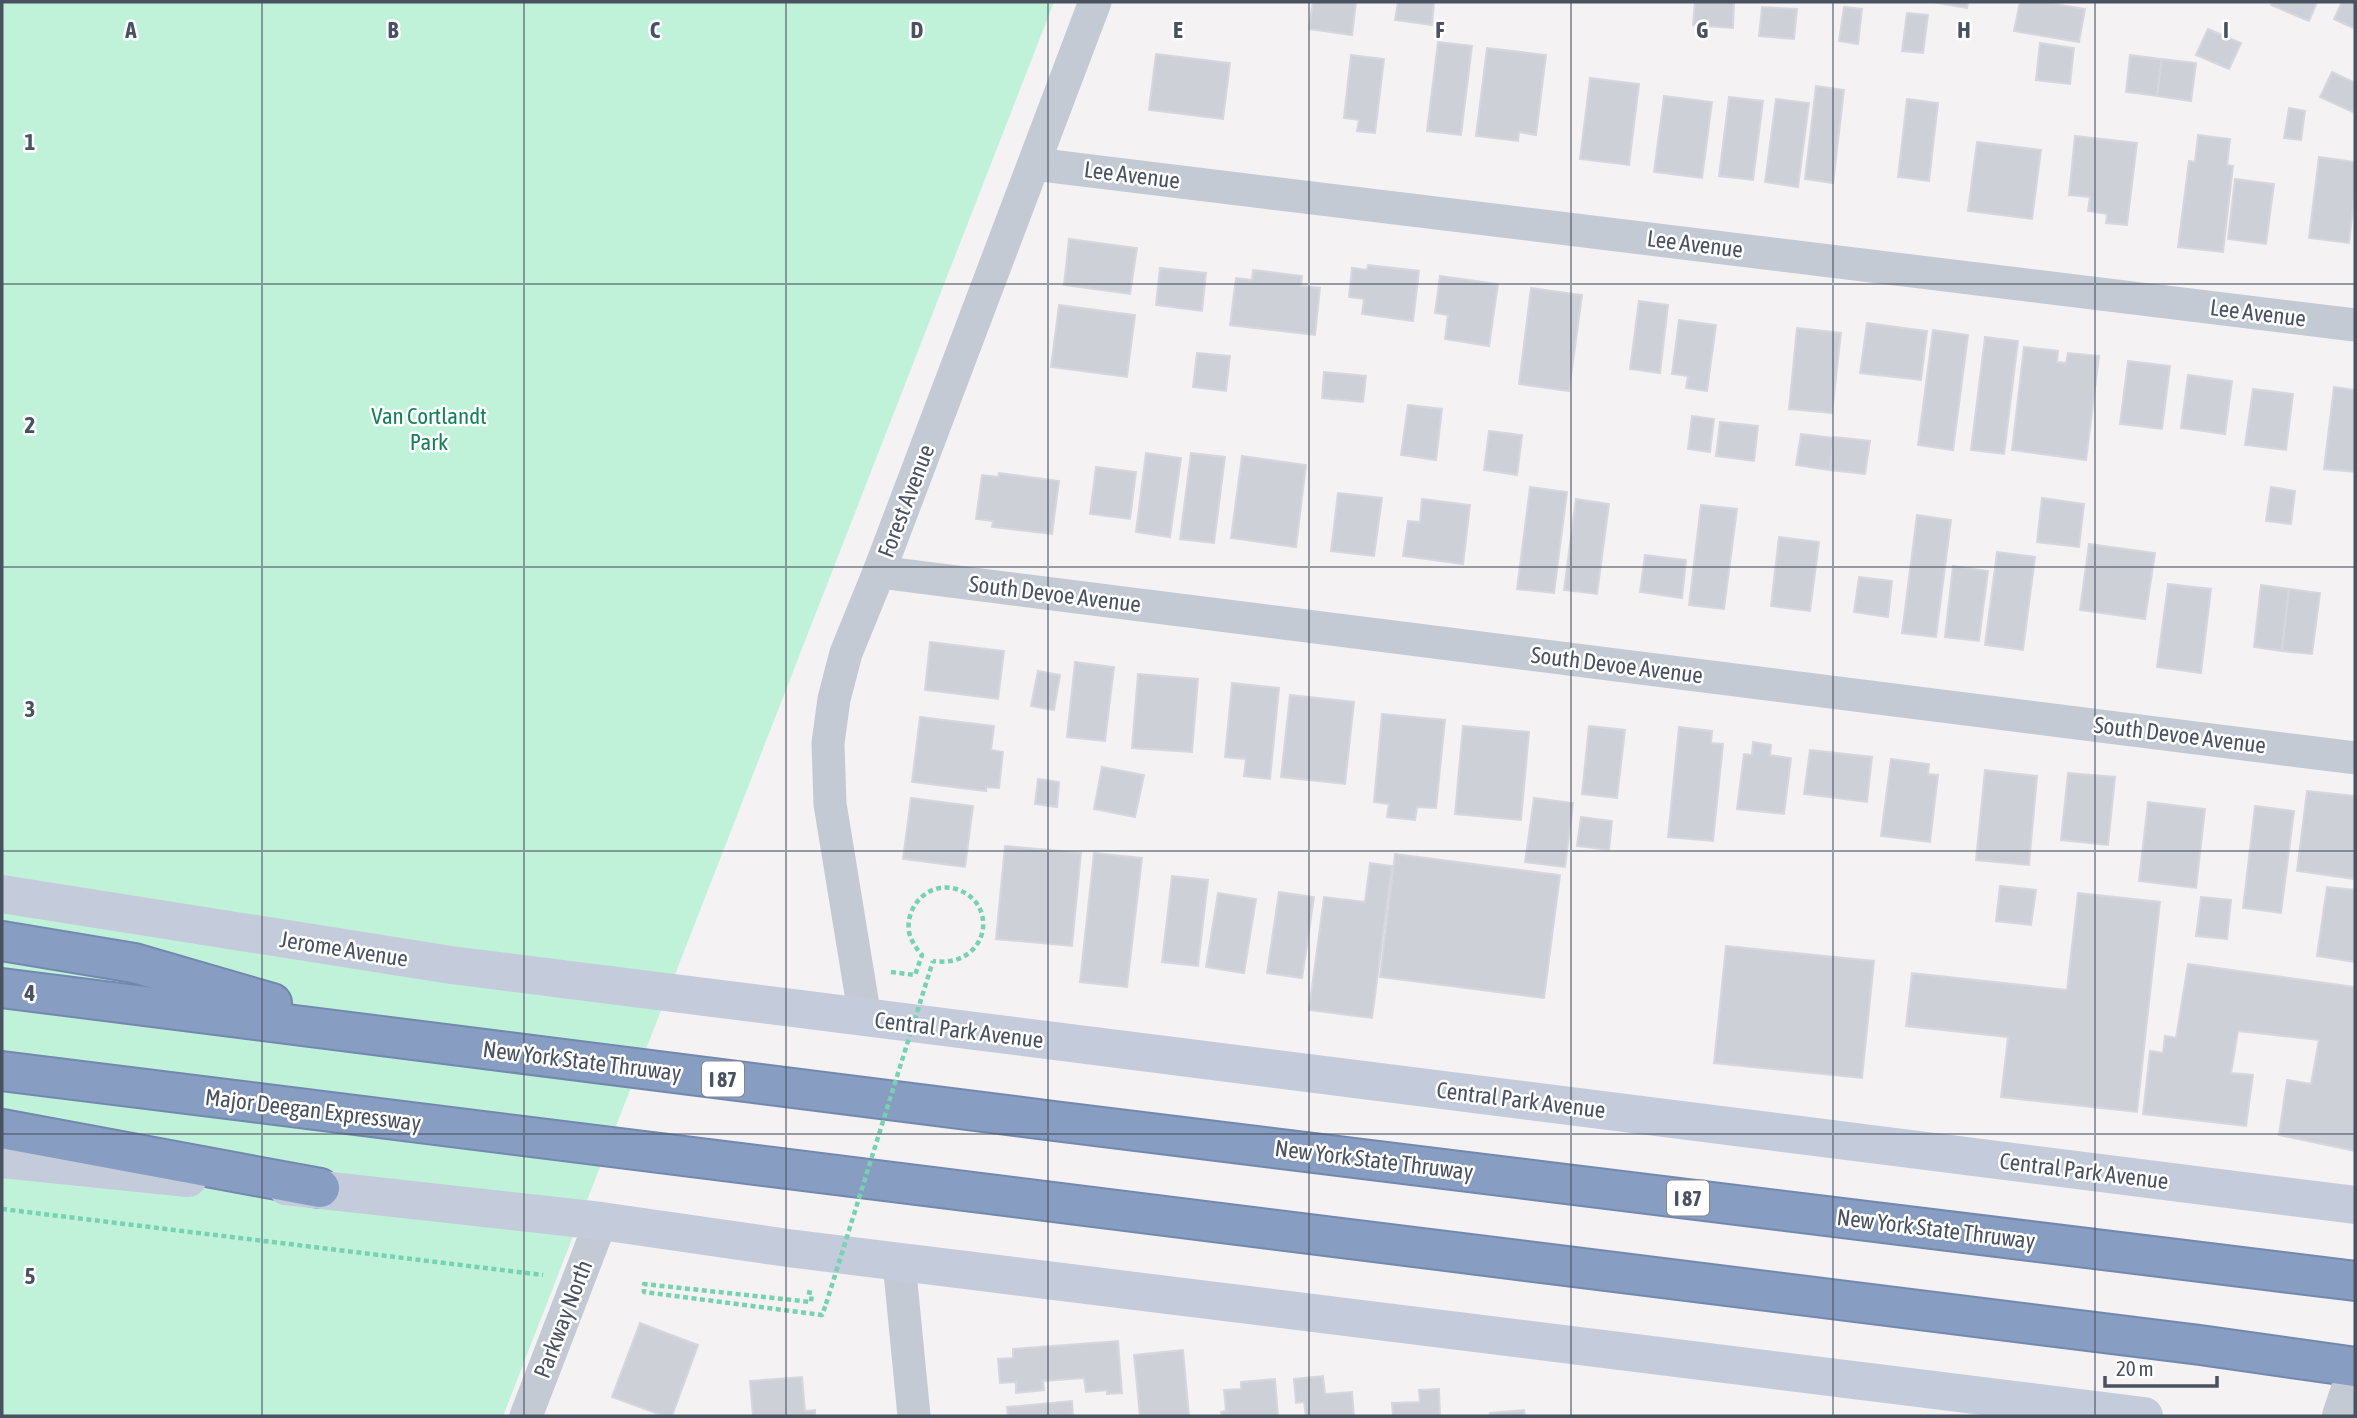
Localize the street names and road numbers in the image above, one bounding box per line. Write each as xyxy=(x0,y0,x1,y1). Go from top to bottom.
street label: Lee Avenue xyxy=(1083,156,1181,194)
street label: Lee Avenue xyxy=(1646,225,1744,263)
street label: Lee Avenue xyxy=(2209,294,2307,332)
street label: Forest Avenue xyxy=(873,441,939,561)
street label: South Devoe Avenue xyxy=(968,571,1142,617)
street label: South Devoe Avenue xyxy=(1530,642,1704,688)
street label: South Devoe Avenue xyxy=(2093,712,2267,758)
street label: Jerome Avenue xyxy=(278,926,410,972)
street label: Central Park Avenue xyxy=(873,1007,1045,1053)
street label: New York State Thruway xyxy=(481,1036,683,1086)
road number: I 87 xyxy=(702,1062,744,1096)
street label: Central Park Avenue xyxy=(1435,1077,1607,1123)
street label: Major Deegan Expressway xyxy=(204,1084,422,1136)
street label: New York State Thruway xyxy=(1273,1135,1475,1185)
street label: Central Park Avenue xyxy=(1998,1148,2170,1194)
road number: I 87 xyxy=(1667,1180,1709,1216)
street label: New York State Thruway xyxy=(1835,1204,2037,1254)
street label: Parkway North xyxy=(529,1256,597,1382)

